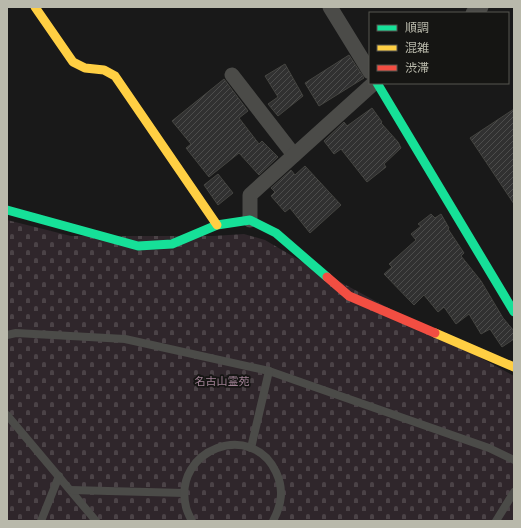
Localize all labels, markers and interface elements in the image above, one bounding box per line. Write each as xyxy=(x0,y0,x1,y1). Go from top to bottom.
legend xyxy=(369,12,509,84)
text: 順調 xyxy=(405,20,429,34)
text: 混雑 xyxy=(405,40,429,54)
text: 渋滞 xyxy=(405,60,429,74)
park label: 名古山霊苑 xyxy=(195,374,250,387)

